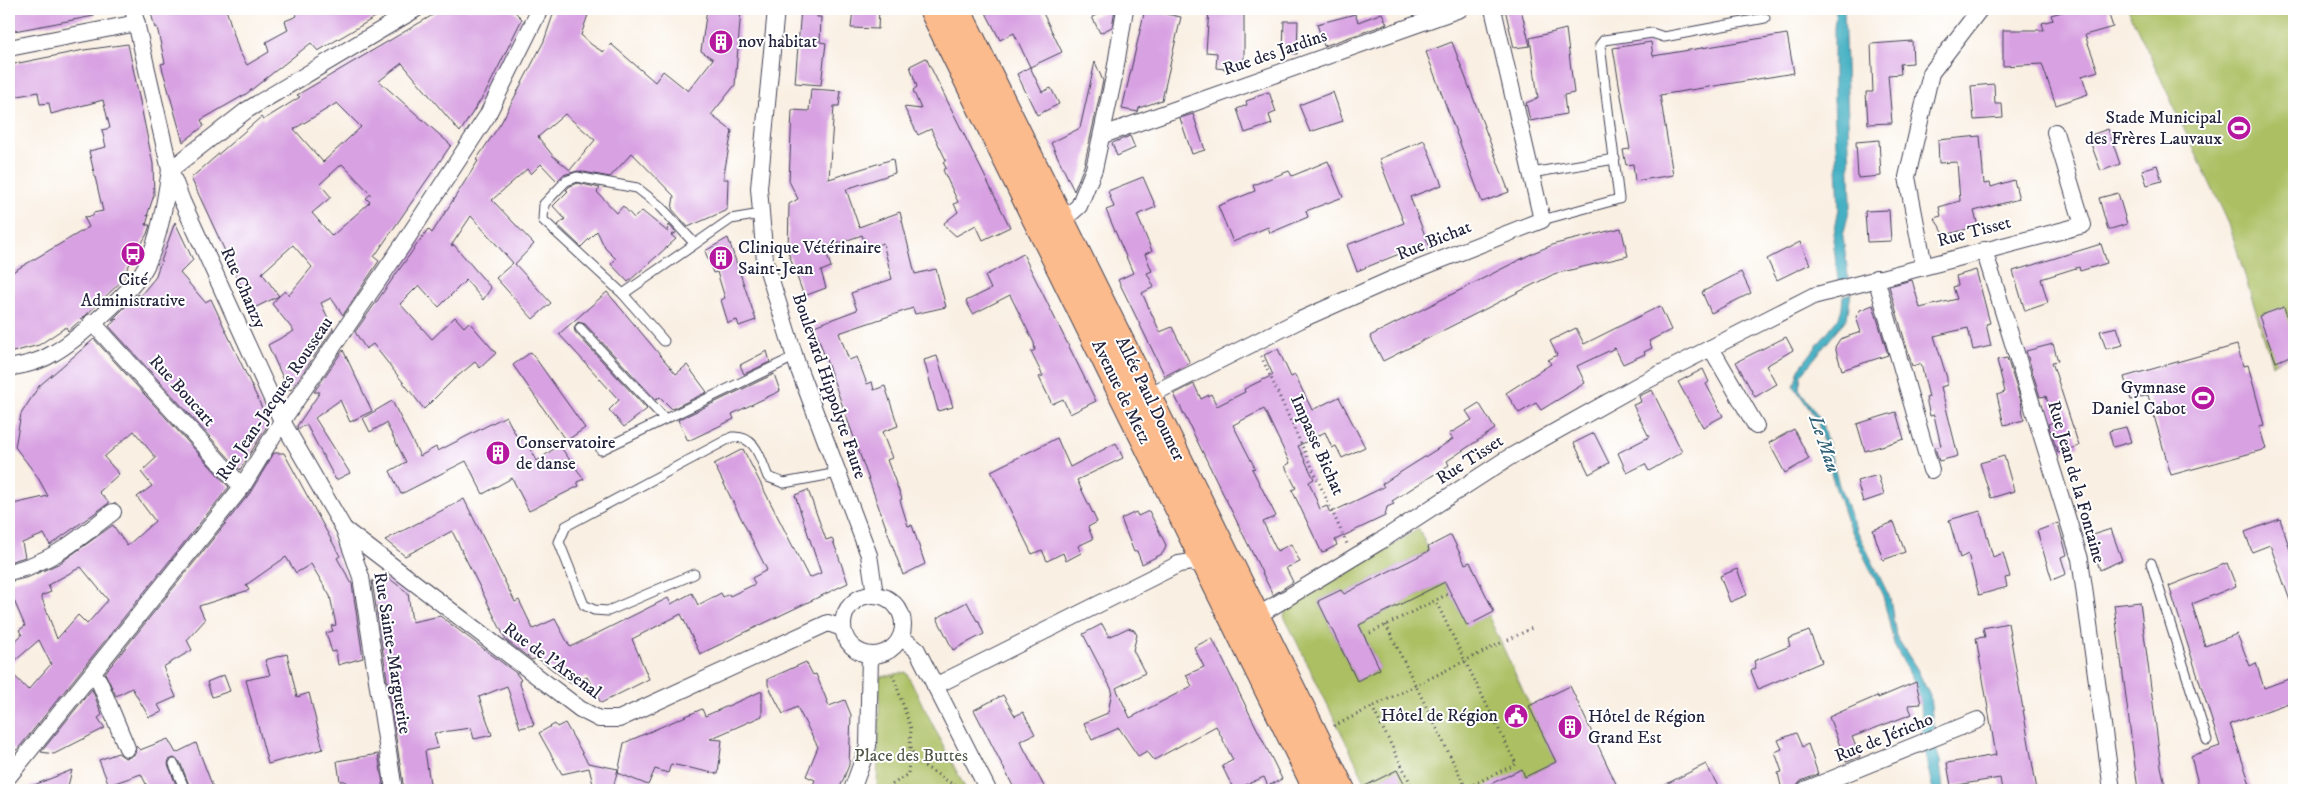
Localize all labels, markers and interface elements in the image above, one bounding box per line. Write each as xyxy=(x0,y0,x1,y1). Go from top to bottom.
street label: Rue des Jardins xyxy=(1220,25,1330,81)
building icon: nov habitat xyxy=(708,29,734,55)
place label: nov habitat xyxy=(738,31,817,53)
place label: Stade Municipal des Frères Lauvaux xyxy=(2085,107,2223,150)
sports icon: Stade Municipal des Frères Lauvaux xyxy=(2226,115,2252,141)
street label: Rue Tisset xyxy=(1935,212,2013,252)
street label: Rue Bichat xyxy=(1393,216,1475,266)
place label: Clinique Vétérinaire Saint-Jean xyxy=(738,237,881,280)
bus stop icon: Cité Administrative xyxy=(120,241,146,267)
street label: Rue Chanzy xyxy=(215,244,271,332)
building icon: Clinique Vétérinaire Saint-Jean xyxy=(708,245,734,271)
place label: Cité Administrative xyxy=(81,269,185,312)
street label: Boulevard Hippolyte Faure xyxy=(787,290,871,482)
street label: Rue Jean-Jacques Rousseau xyxy=(212,313,338,485)
street label: Allée Paul Doumer xyxy=(1110,333,1190,465)
street label: Avenue de Metz xyxy=(1086,336,1156,448)
street label: Rue Boucart xyxy=(144,351,220,431)
place label: Gymnase Daniel Cabot xyxy=(2092,377,2186,420)
sports icon: Gymnase Daniel Cabot xyxy=(2190,385,2216,411)
street label: Impasse Bichat xyxy=(1285,391,1349,499)
street label: Rue Jean de la Fontaine xyxy=(2042,398,2110,566)
water label: Le Mau xyxy=(1803,411,1845,476)
street label: Rue Tisset xyxy=(1432,430,1508,490)
place label: Conservatoire de danse xyxy=(516,432,615,475)
building icon: Conservatoire de danse xyxy=(485,440,511,466)
street label: Rue Sainte-Marguerite xyxy=(368,570,416,736)
street label: Rue de l'Arsenal xyxy=(499,618,606,704)
public building icon: Hôtel de Région xyxy=(1503,703,1529,729)
place label: Hôtel de Région xyxy=(1381,705,1499,727)
place label: Hôtel de Région Grand Est xyxy=(1588,706,1706,749)
street label: Rue de Jéricho xyxy=(1832,708,1936,768)
building icon: Hôtel de Région Grand Est xyxy=(1557,714,1583,740)
park label: Place des Buttes xyxy=(854,745,968,767)

